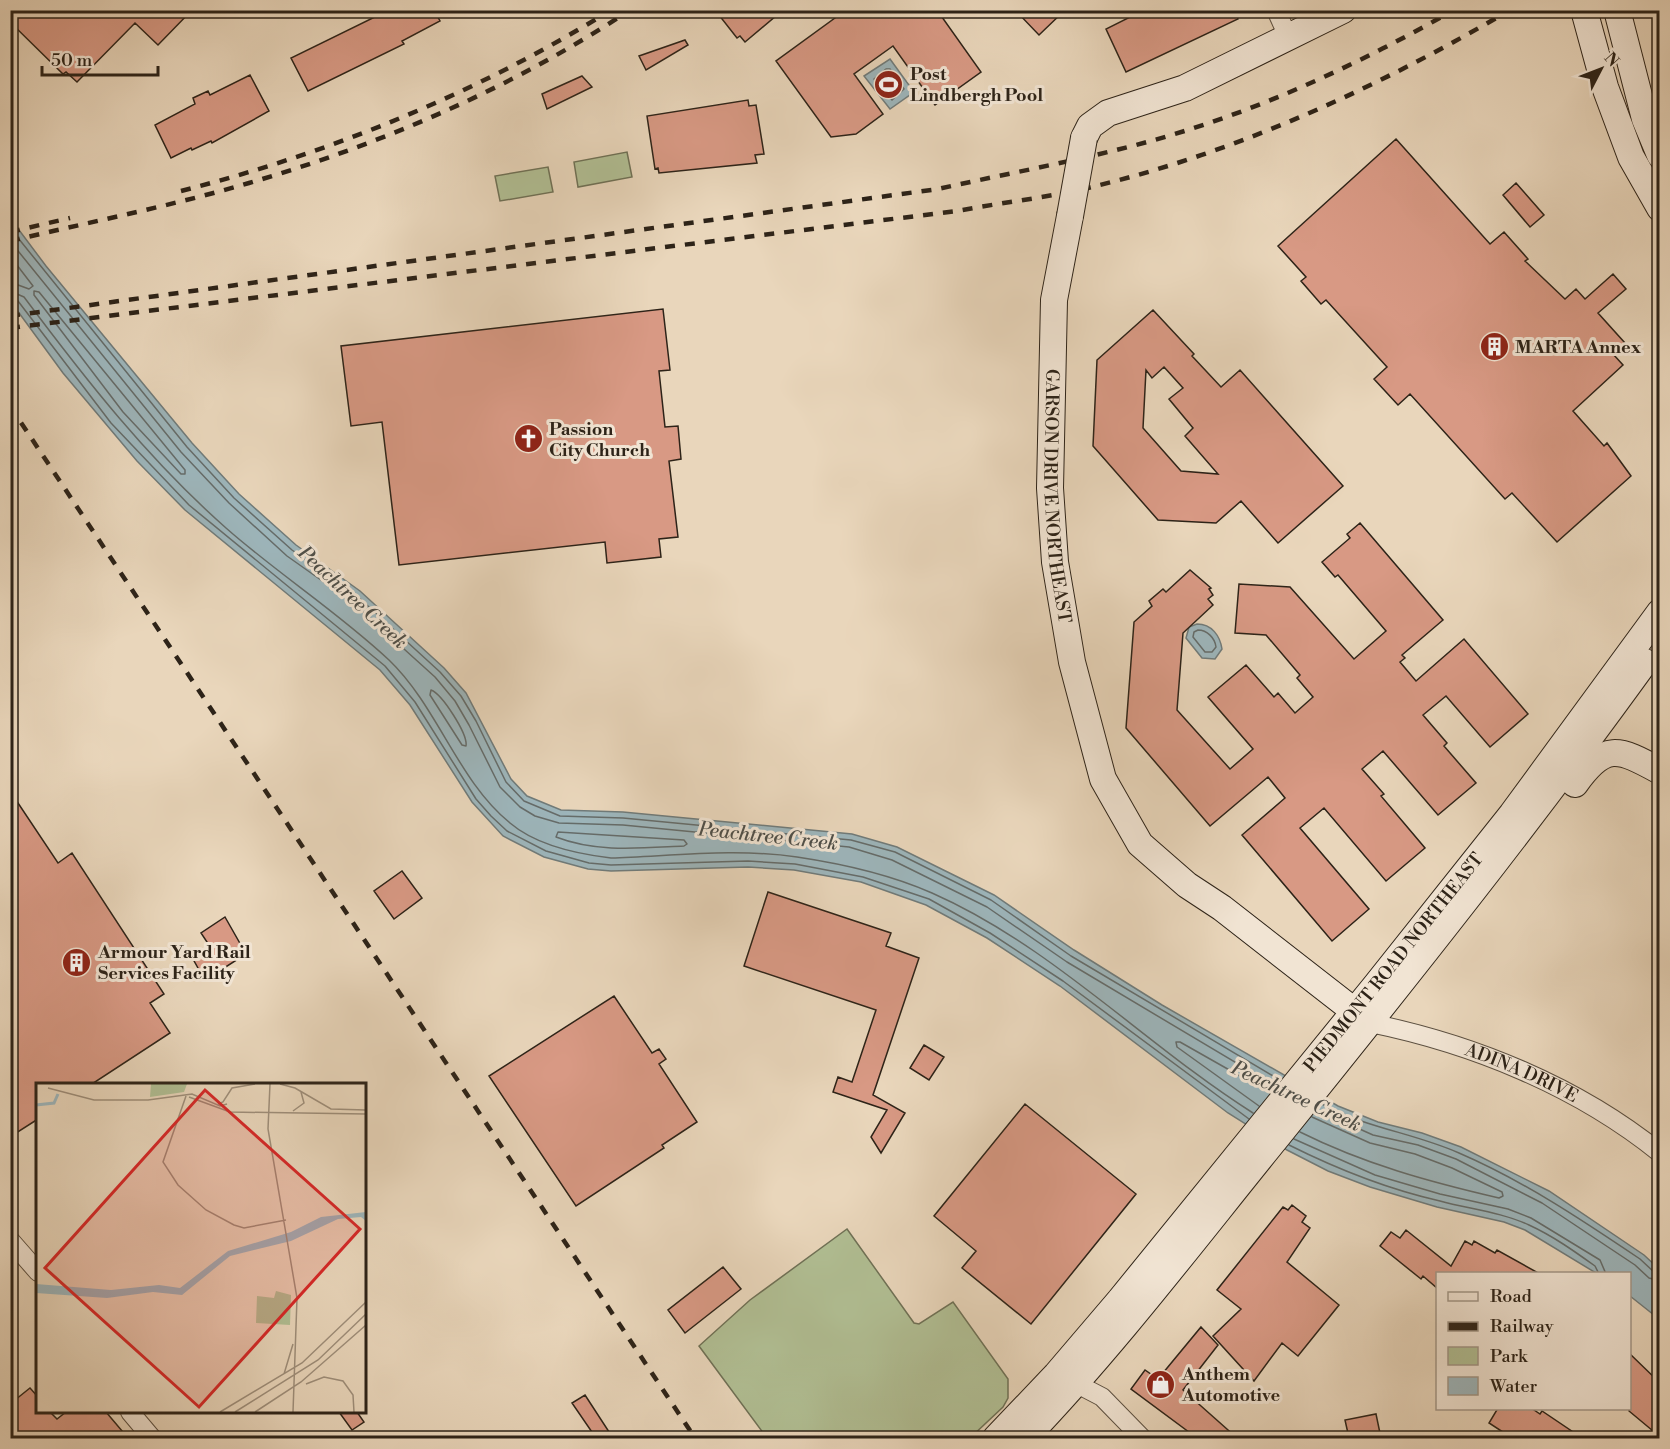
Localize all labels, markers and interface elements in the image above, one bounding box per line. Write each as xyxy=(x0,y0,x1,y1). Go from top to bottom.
scale bar xyxy=(42,39,158,77)
north arrow xyxy=(1571,39,1631,99)
text: N xyxy=(1600,48,1623,71)
text: 50 m xyxy=(51,49,93,72)
place label: Post Lindbergh Pool xyxy=(910,63,1043,107)
sports icon: Post Lindbergh Pool xyxy=(873,68,905,100)
building icon: MARTA Annex xyxy=(1478,331,1510,363)
place label: MARTA Annex xyxy=(1515,336,1642,359)
street label: GARSON DRIVE NORTHEAST xyxy=(1038,369,1077,625)
place label: Passion City Church xyxy=(549,418,650,462)
church icon: Passion City Church xyxy=(512,423,544,455)
water label: Peachtree Creek xyxy=(291,540,412,655)
water label: Peachtree Creek xyxy=(696,817,839,857)
street label: PIEDMONT ROAD NORTHEAST xyxy=(1298,848,1489,1077)
place label: Armour Yard Rail Services Facility xyxy=(97,941,251,985)
building icon: Armour Yard Rail Services Facility xyxy=(61,946,93,978)
street label: ADINA DRIVE xyxy=(1461,1038,1582,1108)
water label: Peachtree Creek xyxy=(1226,1056,1365,1138)
inset map xyxy=(36,1083,366,1413)
legend xyxy=(1436,1272,1631,1410)
text: Road xyxy=(1490,1285,1533,1308)
text: Railway xyxy=(1490,1315,1554,1338)
text: Park xyxy=(1490,1345,1529,1368)
place label: Anthem Automotive xyxy=(1181,1363,1281,1407)
shop icon: Anthem Automotive xyxy=(1145,1368,1177,1400)
text: Water xyxy=(1489,1375,1538,1398)

